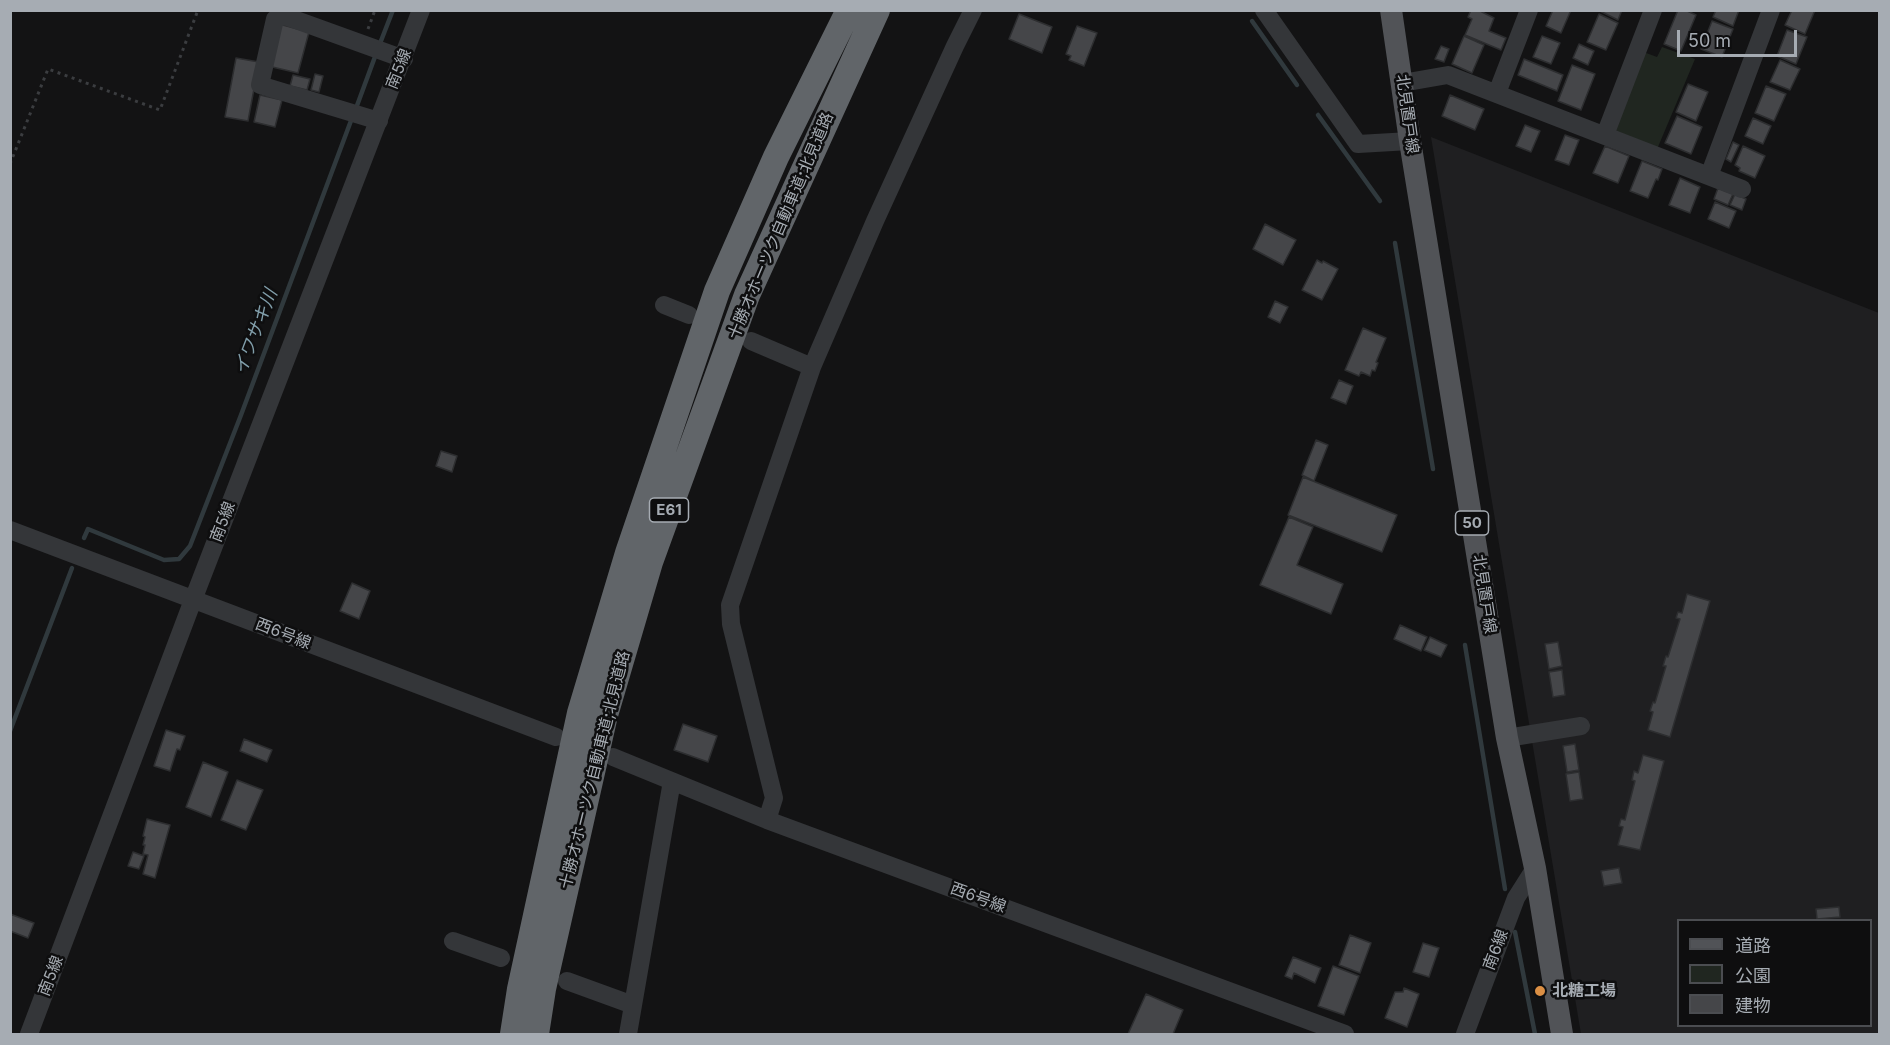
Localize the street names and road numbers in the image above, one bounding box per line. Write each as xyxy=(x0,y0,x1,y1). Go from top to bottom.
street label: 南5線 xyxy=(382,46,416,92)
street label: 北見置戸線 xyxy=(1392,73,1422,155)
street label: 十勝オホーツク自動車道;北見道路 xyxy=(724,110,838,342)
road number: E61 xyxy=(650,498,688,522)
street label: 南5線 xyxy=(207,499,239,545)
road number: 50 xyxy=(1456,511,1488,535)
street label: 北見置戸線 xyxy=(1468,553,1500,635)
street label: 西6号線 xyxy=(253,615,313,653)
street label: 十勝オホーツク自動車道;北見道路 xyxy=(556,649,634,891)
street label: 西6号線 xyxy=(948,879,1008,917)
street label: 南6線 xyxy=(1480,927,1512,973)
street label: 南5線 xyxy=(35,953,67,999)

